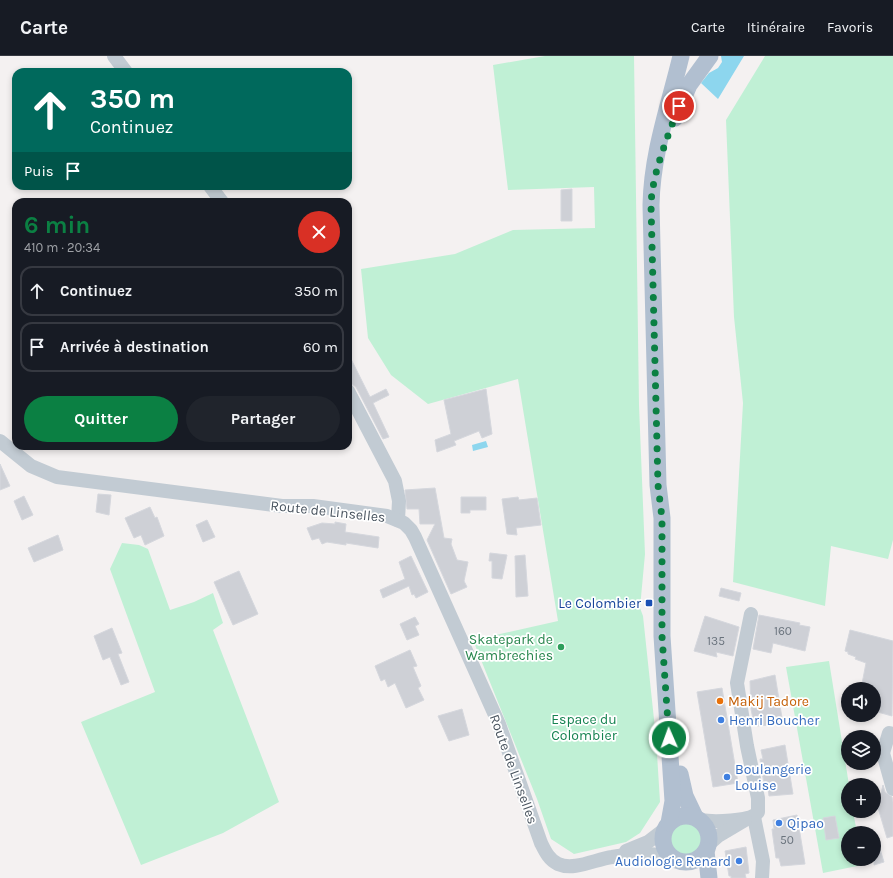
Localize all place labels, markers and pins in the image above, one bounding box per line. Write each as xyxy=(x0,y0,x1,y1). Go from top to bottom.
pin xyxy=(662,89,696,123)
place label: Le Colombier xyxy=(558,595,642,612)
marker: Le Colombier xyxy=(644,598,654,608)
place label: Skatepark de Wambrechies xyxy=(465,631,553,664)
marker: Skatepark de Wambrechies xyxy=(556,642,566,652)
place label: Makij Tadore xyxy=(728,693,809,710)
marker: Makij Tadore xyxy=(715,696,725,706)
place label: Henri Boucher xyxy=(729,712,820,729)
marker: Henri Boucher xyxy=(716,715,726,725)
place label: Boulangerie Louise xyxy=(735,761,811,794)
marker: Boulangerie Louise xyxy=(722,772,732,782)
place label: Qipao xyxy=(787,815,824,832)
marker: Qipao xyxy=(774,818,784,828)
place label: Audiologie Renard xyxy=(615,853,731,870)
marker: Audiologie Renard xyxy=(734,856,744,866)

